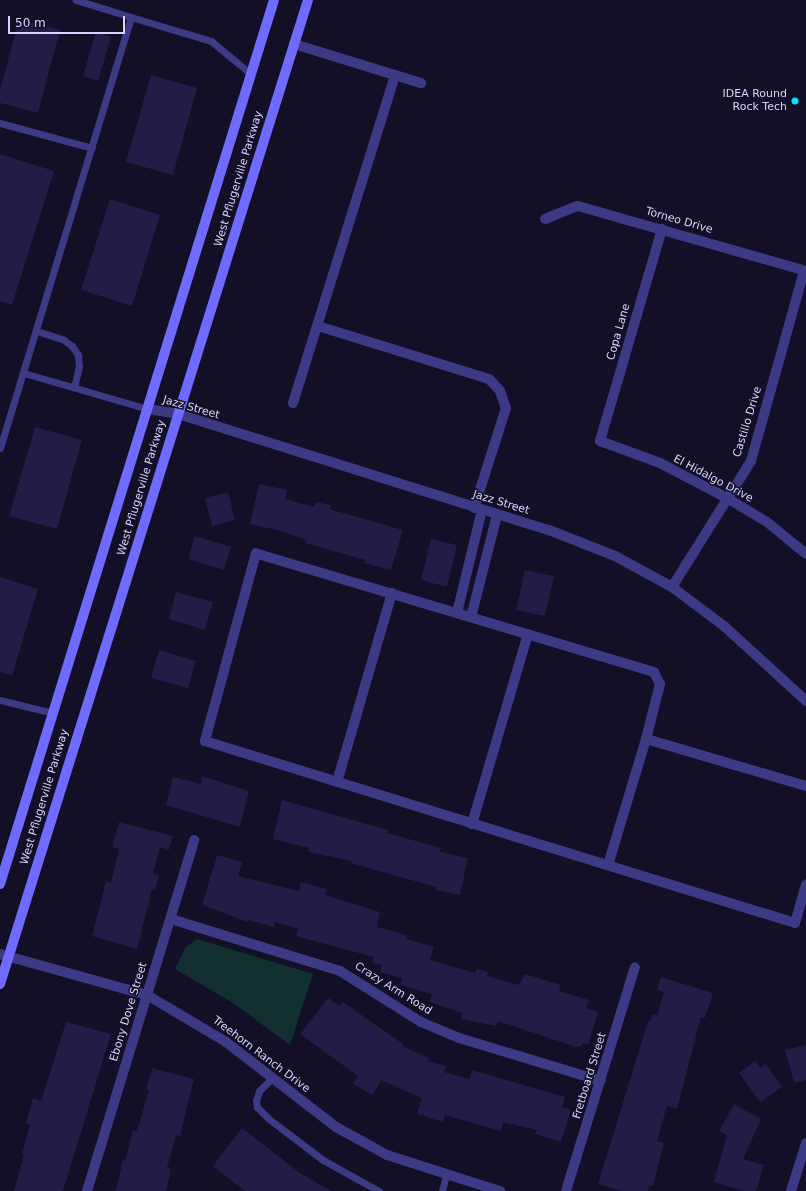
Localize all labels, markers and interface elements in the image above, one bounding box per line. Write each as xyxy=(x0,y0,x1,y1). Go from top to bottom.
scale bar xyxy=(10,8,127,34)
text: 50 m xyxy=(15,16,46,30)
place label: IDEA Round Rock Tech xyxy=(723,88,787,114)
marker: IDEA Round Rock Tech xyxy=(790,96,800,106)
street label: West Pflugerville Parkway xyxy=(212,110,266,248)
street label: Torneo Drive xyxy=(644,205,714,237)
street label: Copa Lane xyxy=(605,302,633,362)
street label: Castillo Drive xyxy=(731,385,765,459)
street label: Jazz Street xyxy=(161,394,221,422)
street label: West Pflugerville Parkway xyxy=(115,419,169,557)
street label: El Hidalgo Drive xyxy=(671,452,755,506)
street label: Jazz Street xyxy=(471,488,531,518)
street label: West Pflugerville Parkway xyxy=(18,728,72,866)
street label: Crazy Arm Road xyxy=(352,960,434,1018)
street label: Ebony Dove Street xyxy=(108,961,150,1063)
street label: Treehorn Ranch Drive xyxy=(210,1014,312,1096)
street label: Fretboard Street xyxy=(571,1031,609,1121)

